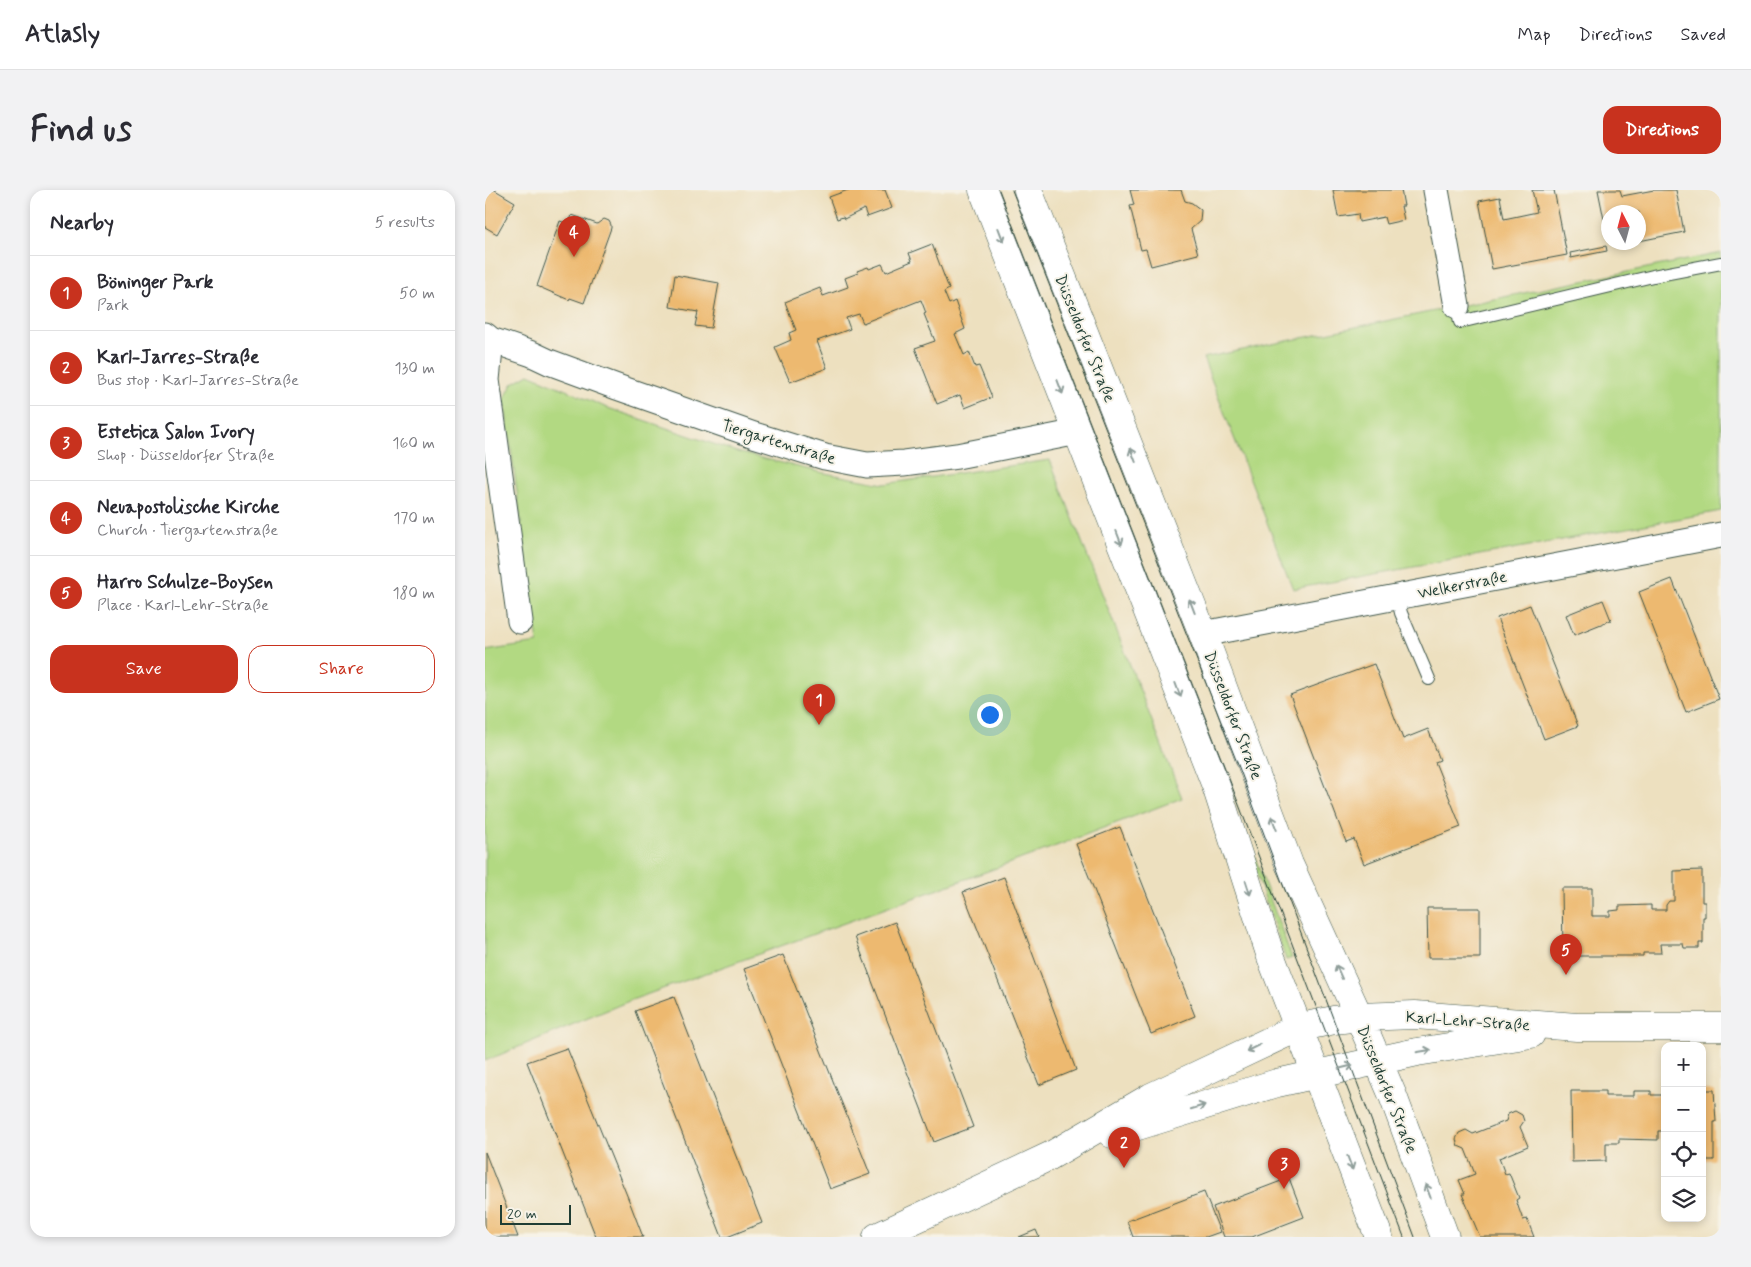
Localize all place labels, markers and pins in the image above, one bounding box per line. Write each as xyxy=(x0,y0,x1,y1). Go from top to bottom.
pin: 4 xyxy=(558,216,590,257)
pin: 1 xyxy=(803,684,835,725)
pin: 5 xyxy=(1550,934,1582,975)
pin: 2 xyxy=(1108,1127,1140,1168)
pin: 3 xyxy=(1268,1148,1300,1189)

